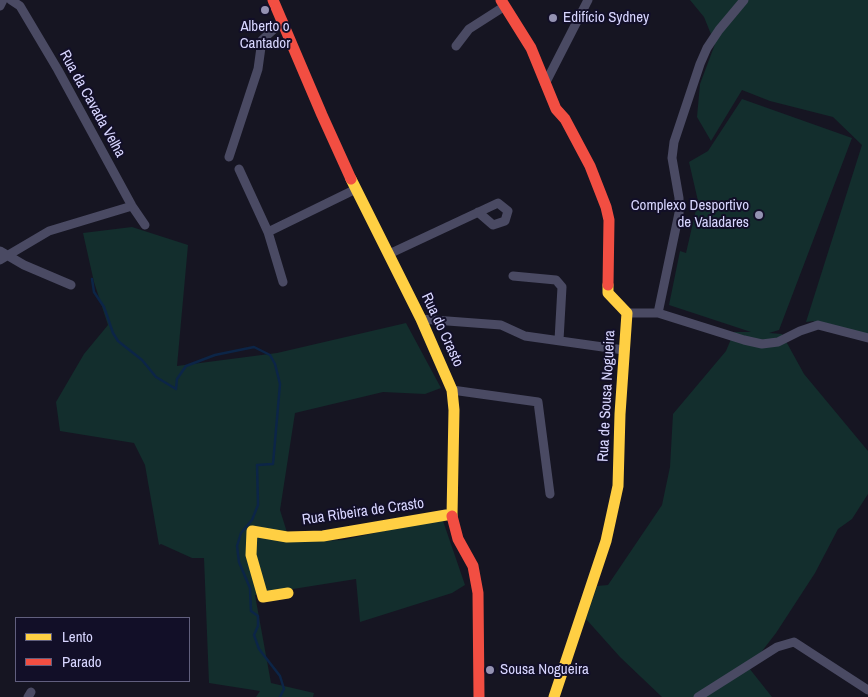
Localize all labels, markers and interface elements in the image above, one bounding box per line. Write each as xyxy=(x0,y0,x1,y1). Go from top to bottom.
marker: Alberto o Cantador xyxy=(259,4,271,16)
place label: Edifício Sydney xyxy=(563,9,649,27)
marker: Edifício Sydney xyxy=(547,12,559,24)
place label: Alberto o Cantador xyxy=(240,18,290,53)
street label: Rua da Cavada Velha xyxy=(55,47,129,161)
place label: Complexo Desportivo de Valadares xyxy=(631,197,749,232)
marker: Complexo Desportivo de Valadares xyxy=(753,209,765,221)
street label: Rua do Crasto xyxy=(417,290,467,370)
street label: Rua de Sousa Nogueira xyxy=(595,330,619,462)
street label: Rua Ribeira de Crasto xyxy=(301,495,425,529)
legend xyxy=(15,617,190,682)
text: Lento xyxy=(62,626,93,647)
text: Parado xyxy=(62,651,102,672)
place label: Sousa Nogueira xyxy=(500,661,589,679)
marker: Sousa Nogueira xyxy=(484,664,496,676)

